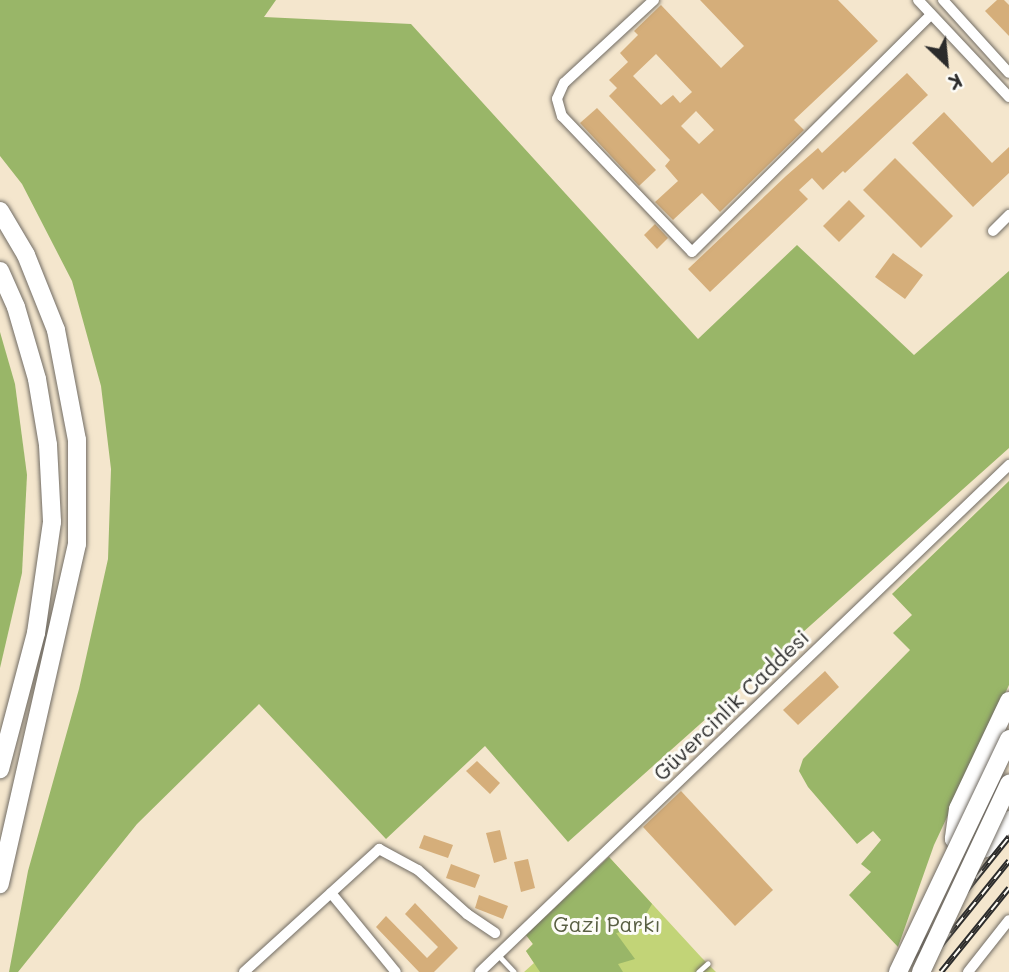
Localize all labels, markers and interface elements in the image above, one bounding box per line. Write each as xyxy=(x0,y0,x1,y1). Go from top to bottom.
north arrow xyxy=(911,28,981,98)
text: K xyxy=(944,68,967,96)
street label: Güvercinlik Caddesi xyxy=(648,624,814,786)
park label: Gazi Parkı xyxy=(553,911,661,937)

